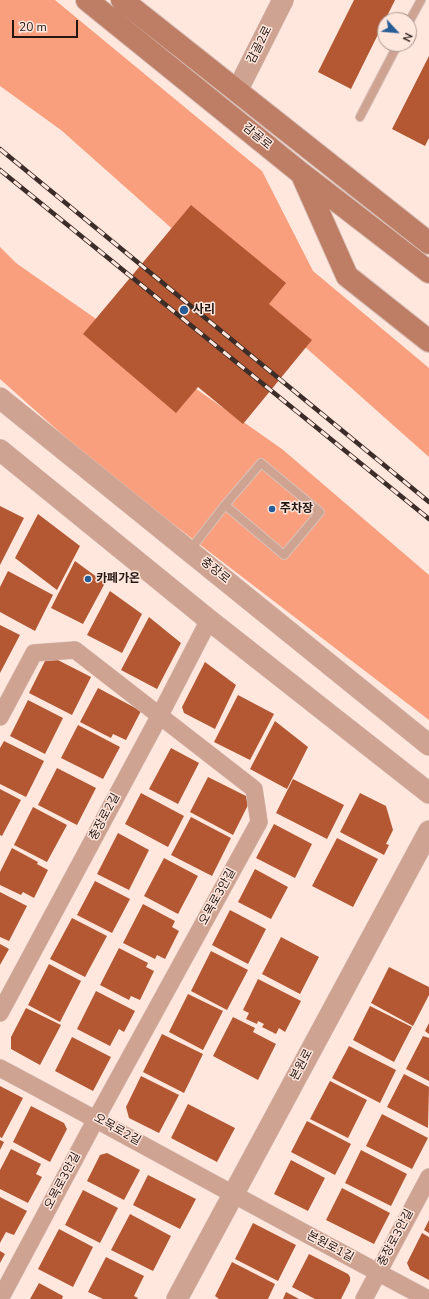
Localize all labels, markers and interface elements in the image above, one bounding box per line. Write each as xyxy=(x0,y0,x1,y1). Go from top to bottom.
scale bar xyxy=(14,12,80,38)
north arrow xyxy=(377,12,417,52)
text: 20 m xyxy=(19,19,47,35)
street label: 감골2로 xyxy=(244,24,276,66)
text: N xyxy=(399,30,416,44)
street label: 감골로 xyxy=(240,121,274,153)
place label: 사리 xyxy=(193,303,215,317)
marker: 사리 xyxy=(178,304,190,316)
place label: 주차장 xyxy=(280,502,313,516)
marker: 주차장 xyxy=(267,504,277,514)
street label: 충장로 xyxy=(198,555,232,587)
place label: 카페가온 xyxy=(96,572,140,586)
marker: 카페가온 xyxy=(83,574,93,584)
street label: 충장로2길 xyxy=(87,791,123,843)
street label: 오목로3안길 xyxy=(197,866,239,928)
street label: 본원로 xyxy=(288,1047,316,1083)
street label: 오목로2길 xyxy=(91,1111,143,1149)
street label: 오목로3안길 xyxy=(42,1150,84,1212)
street label: 충장로3안길 xyxy=(375,1207,417,1269)
street label: 본원로1길 xyxy=(304,1229,356,1265)

